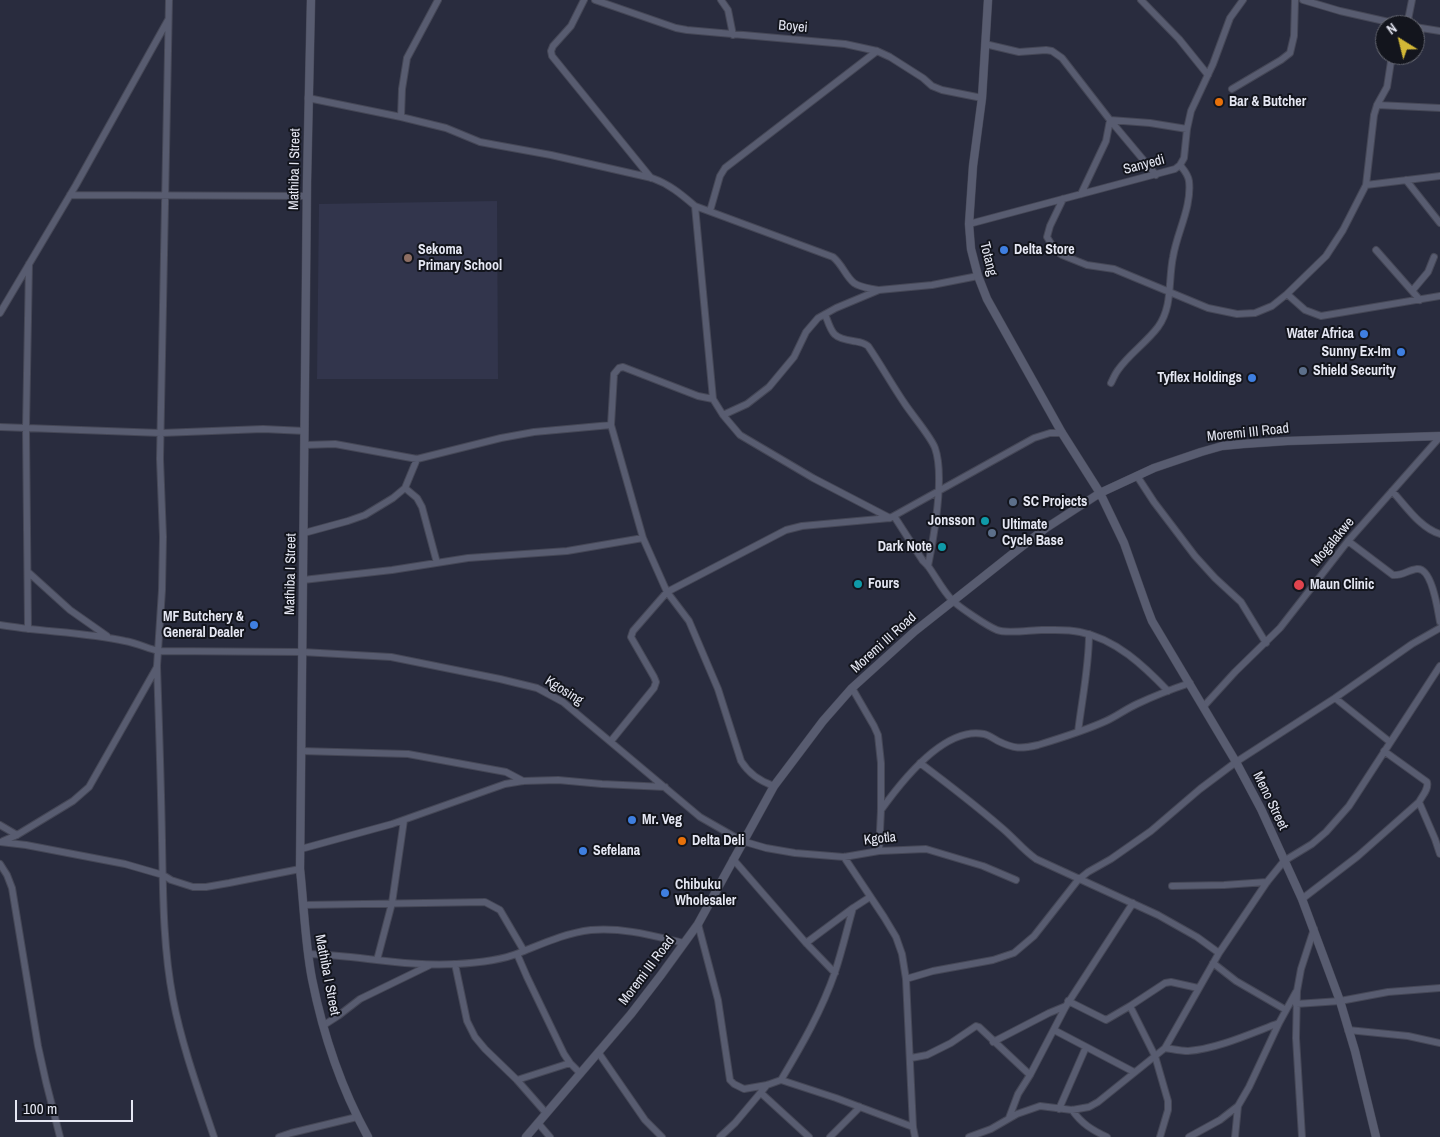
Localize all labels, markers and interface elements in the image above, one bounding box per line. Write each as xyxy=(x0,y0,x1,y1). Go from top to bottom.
north arrow xyxy=(1375,15,1425,65)
street label: Boyei xyxy=(778,17,808,37)
text: N xyxy=(1383,19,1400,38)
place label: Bar & Butcher xyxy=(1229,94,1306,110)
marker: Bar & Butcher xyxy=(1213,96,1225,108)
street label: Mathiba I Street xyxy=(286,128,304,210)
street label: Sanyedi xyxy=(1121,151,1167,179)
street label: Totang xyxy=(976,240,1000,278)
place label: Sekoma Primary School xyxy=(418,242,502,274)
place label: Delta Store xyxy=(1014,242,1075,258)
marker: Delta Store xyxy=(998,244,1010,256)
marker: Sekoma Primary School xyxy=(402,252,414,264)
place label: Water Africa xyxy=(1287,326,1354,342)
marker: Water Africa xyxy=(1358,328,1370,340)
place label: Sunny Ex-Im xyxy=(1321,344,1391,360)
marker: Sunny Ex-Im xyxy=(1395,346,1407,358)
place label: Shield Security xyxy=(1313,363,1396,379)
marker: Shield Security xyxy=(1297,365,1309,377)
place label: Tyflex Holdings xyxy=(1157,370,1242,386)
marker: Tyflex Holdings xyxy=(1246,372,1258,384)
street label: Moremi III Road xyxy=(1206,420,1290,446)
place label: SC Projects xyxy=(1023,494,1087,510)
marker: SC Projects xyxy=(1007,496,1019,508)
place label: Jonsson xyxy=(928,513,975,529)
street label: Mogalakwe xyxy=(1308,514,1358,570)
marker: Jonsson xyxy=(979,515,991,527)
place label: Ultimate Cycle Base xyxy=(1002,517,1063,550)
marker: Ultimate Cycle Base xyxy=(986,527,998,539)
street label: Mathiba I Street xyxy=(282,533,300,615)
place label: Dark Note xyxy=(878,539,932,555)
marker: Dark Note xyxy=(936,541,948,553)
place label: Fours xyxy=(868,576,899,592)
place label: Maun Clinic xyxy=(1310,577,1374,593)
marker: Fours xyxy=(852,578,864,590)
marker: Maun Clinic xyxy=(1292,578,1306,592)
place label: MF Butchery & General Dealer xyxy=(163,609,244,642)
street label: Moremi III Road xyxy=(848,609,920,677)
marker: MF Butchery & General Dealer xyxy=(248,619,260,631)
street label: Kgosing xyxy=(542,673,586,709)
street label: Meno Street xyxy=(1249,769,1291,833)
place label: Mr. Veg xyxy=(642,812,682,828)
marker: Mr. Veg xyxy=(626,814,638,826)
street label: Kgotla xyxy=(863,829,897,849)
place label: Delta Deli xyxy=(692,833,744,849)
marker: Delta Deli xyxy=(676,835,688,847)
place label: Sefelana xyxy=(593,843,640,859)
marker: Sefelana xyxy=(577,845,589,857)
place label: Chibuku Wholesaler xyxy=(675,877,736,910)
marker: Chibuku Wholesaler xyxy=(659,887,671,899)
street label: Mathiba I Street xyxy=(311,933,343,1017)
street label: Moremi III Road xyxy=(616,933,678,1009)
scale bar xyxy=(18,1090,135,1122)
text: 100 m xyxy=(23,1098,57,1119)

